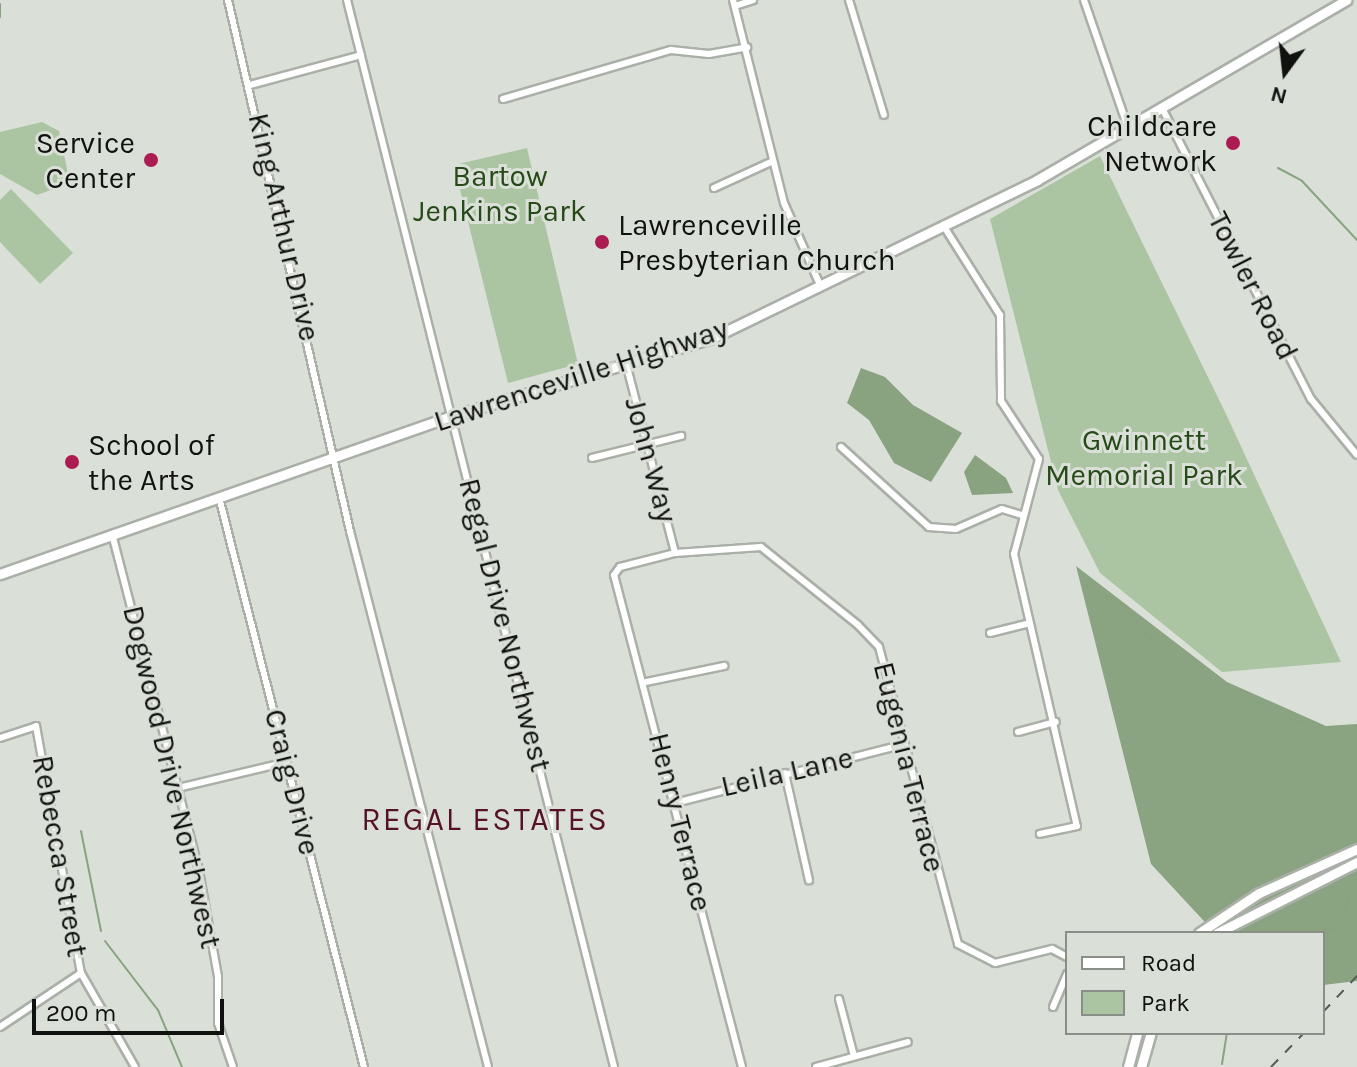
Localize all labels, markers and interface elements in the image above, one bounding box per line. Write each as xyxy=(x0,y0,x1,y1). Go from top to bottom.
north arrow xyxy=(1245,32,1325,112)
text: N xyxy=(1268,81,1290,110)
place label: Childcare Network xyxy=(1087,108,1217,178)
street label: King Arthur Drive xyxy=(240,109,328,345)
place label: Service Center xyxy=(36,125,135,196)
marker: Childcare Network xyxy=(1224,134,1242,152)
marker: Service Center xyxy=(142,151,160,169)
park label: Bartow Jenkins Park xyxy=(413,158,587,228)
street label: Towler Road xyxy=(1200,206,1306,366)
place label: Lawrenceville Presbyterian Church xyxy=(618,207,896,278)
marker: Lawrenceville Presbyterian Church xyxy=(593,233,611,251)
street label: Lawrenceville Highway xyxy=(429,310,733,440)
street label: John Way xyxy=(617,393,685,527)
park label: Gwinnett Memorial Park xyxy=(1045,422,1243,492)
place label: School of the Arts xyxy=(88,427,215,498)
marker: School of the Arts xyxy=(63,453,81,471)
street label: Regal Drive Northwest xyxy=(451,474,559,776)
street label: Dogwood Drive Northwest xyxy=(115,602,229,952)
street label: Eugenia Terrace xyxy=(865,658,953,876)
street label: Craig Drive xyxy=(257,705,327,859)
street label: Henry Terrace xyxy=(640,729,720,915)
street label: Leila Lane xyxy=(717,739,857,805)
street label: Rebecca Street xyxy=(25,752,95,960)
district label: REGAL ESTATES xyxy=(361,801,609,839)
legend xyxy=(1065,931,1325,1035)
text: Road xyxy=(1141,949,1196,977)
scale bar xyxy=(36,983,228,1033)
text: Park xyxy=(1141,989,1190,1017)
text: 200 m xyxy=(46,999,117,1027)

